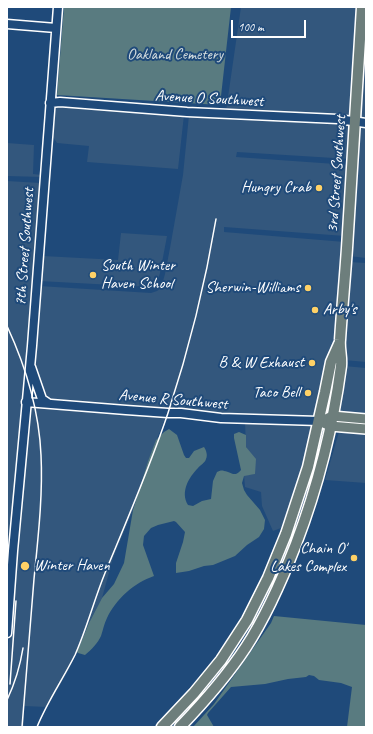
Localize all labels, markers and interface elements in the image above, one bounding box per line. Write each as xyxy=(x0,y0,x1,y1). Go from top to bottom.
scale bar xyxy=(233,12,308,38)
text: 100 m xyxy=(238,19,264,35)
park label: Oakland Cemetery xyxy=(127,45,223,65)
street label: Avenue O Southwest xyxy=(154,87,264,111)
street label: 3rd Street Southwest xyxy=(323,115,351,233)
place label: Hungry Crab xyxy=(241,178,311,198)
marker: Hungry Crab xyxy=(314,183,324,193)
street label: 7th Street Southwest xyxy=(11,187,39,307)
place label: South Winter Haven School xyxy=(101,256,175,294)
marker: South Winter Haven School xyxy=(88,270,98,280)
place label: Sherwin-Williams xyxy=(205,278,300,298)
marker: Sherwin-Williams xyxy=(303,283,313,293)
place label: Arby's xyxy=(323,300,356,320)
marker: Arby's xyxy=(310,305,320,315)
place label: B & W Exhaust xyxy=(218,353,304,373)
marker: B & W Exhaust xyxy=(307,358,317,368)
place label: Taco Bell xyxy=(253,383,300,403)
street label: Avenue R Southwest xyxy=(118,386,228,414)
marker: Taco Bell xyxy=(303,388,313,398)
place label: Chain O' Lakes Complex xyxy=(270,539,346,577)
marker: Chain O' Lakes Complex xyxy=(349,553,359,563)
place label: Winter Haven xyxy=(34,556,110,576)
marker: Winter Haven xyxy=(19,560,31,572)

